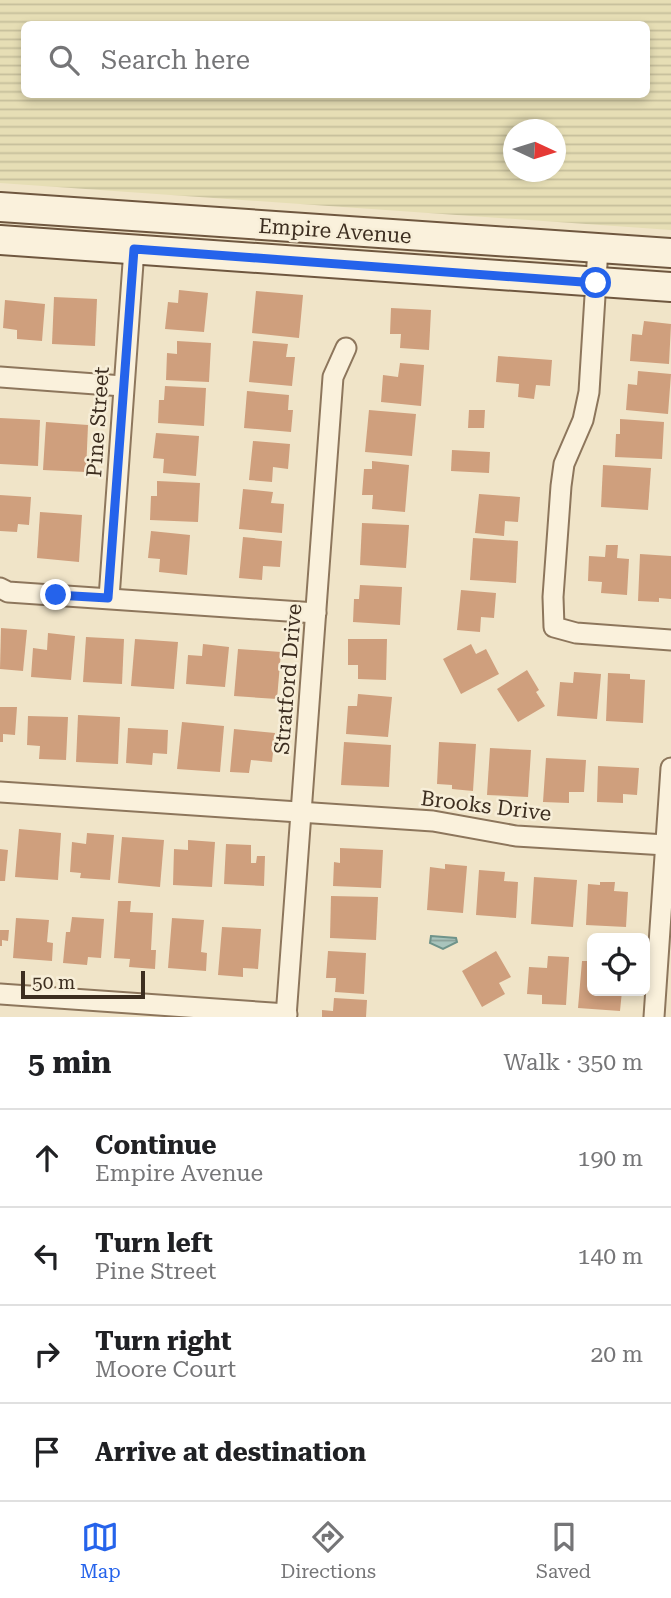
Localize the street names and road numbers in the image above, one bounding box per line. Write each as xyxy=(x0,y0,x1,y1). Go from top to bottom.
street label: Empire Avenue xyxy=(258,214,412,248)
street label: Pine Street xyxy=(82,366,114,478)
street label: Stratford Drive xyxy=(269,603,307,755)
street label: Brooks Drive xyxy=(419,786,553,826)

